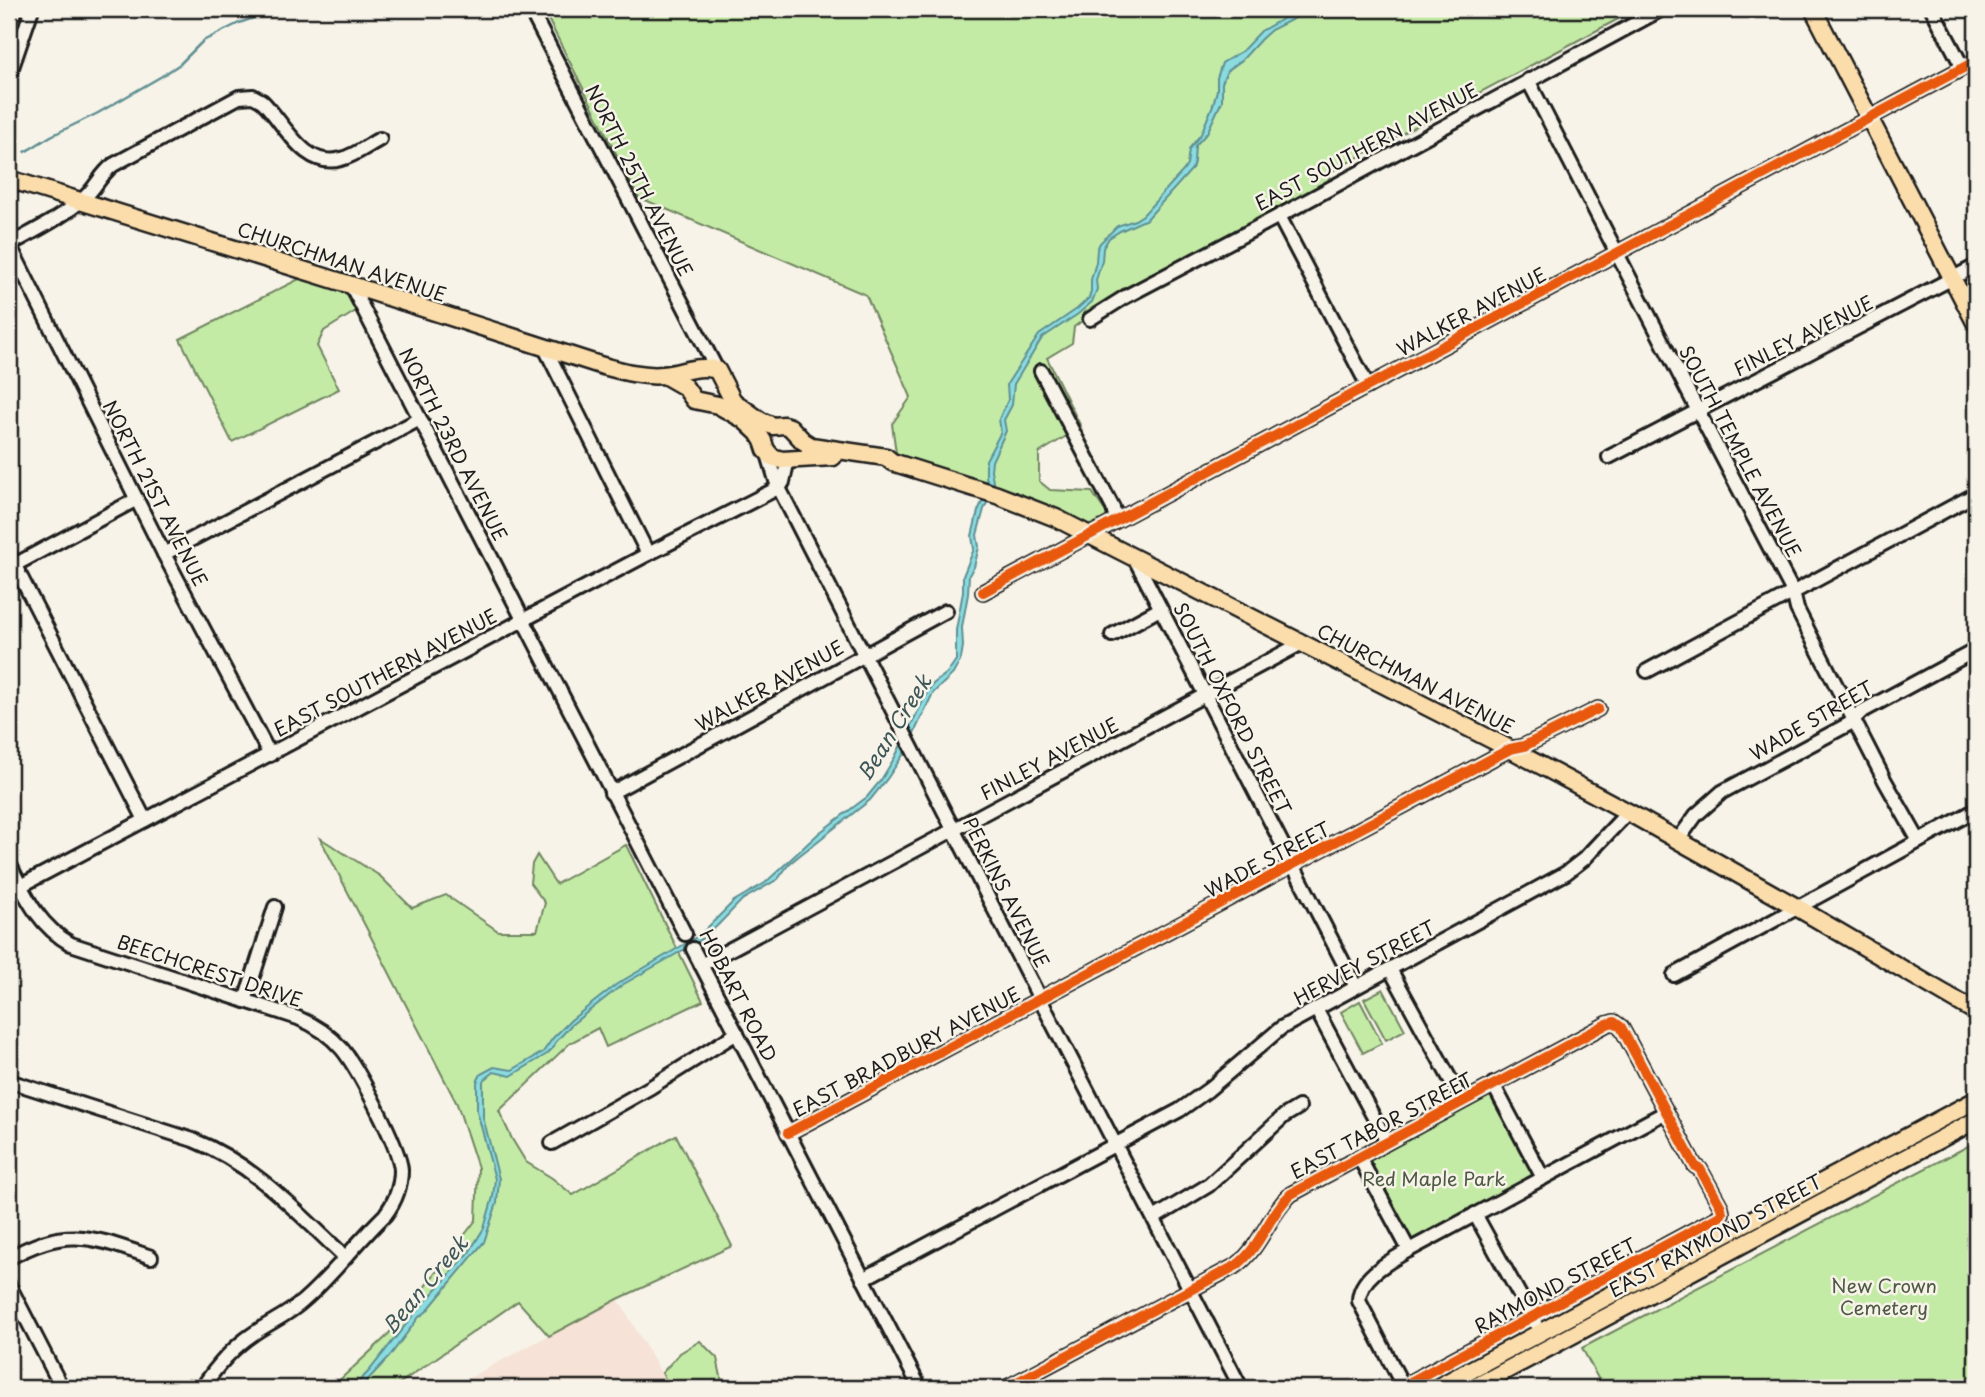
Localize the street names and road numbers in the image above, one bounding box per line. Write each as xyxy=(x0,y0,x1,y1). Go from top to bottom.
street label: EAST SOUTHERN AVENUE xyxy=(1249,75,1483,217)
street label: NORTH 25TH AVENUE xyxy=(579,79,701,281)
street label: CHURCHMAN AVENUE xyxy=(234,214,450,308)
street label: WALKER AVENUE xyxy=(1391,260,1551,362)
street label: FINLEY AVENUE xyxy=(1728,288,1878,382)
street label: SOUTH TEMPLE AVENUE xyxy=(1673,340,1809,562)
street label: NORTH 23RD AVENUE xyxy=(393,343,515,545)
street label: NORTH 21ST AVENUE xyxy=(97,395,215,591)
street label: SOUTH OXFORD STREET xyxy=(1167,597,1299,819)
street label: EAST SOUTHERN AVENUE xyxy=(268,601,502,743)
street label: CHURCHMAN AVENUE xyxy=(1312,616,1520,740)
street label: WALKER AVENUE xyxy=(690,633,848,737)
street label: WADE STREET xyxy=(1744,673,1878,767)
street label: FINLEY AVENUE xyxy=(975,710,1123,806)
street label: PERKINS AVENUE xyxy=(957,812,1057,972)
street label: WADE STREET xyxy=(1199,814,1335,904)
street label: HERVEY STREET xyxy=(1288,913,1440,1011)
street label: HOBART ROAD xyxy=(694,924,784,1066)
street label: BEECHCREST DRIVE xyxy=(114,927,306,1013)
street label: EAST BRADBURY AVENUE xyxy=(787,979,1025,1123)
street label: EAST TABOR STREET xyxy=(1285,1065,1478,1185)
street label: EAST RAYMOND STREET xyxy=(1603,1167,1827,1303)
street label: RAYMOND STREET xyxy=(1469,1230,1641,1340)

